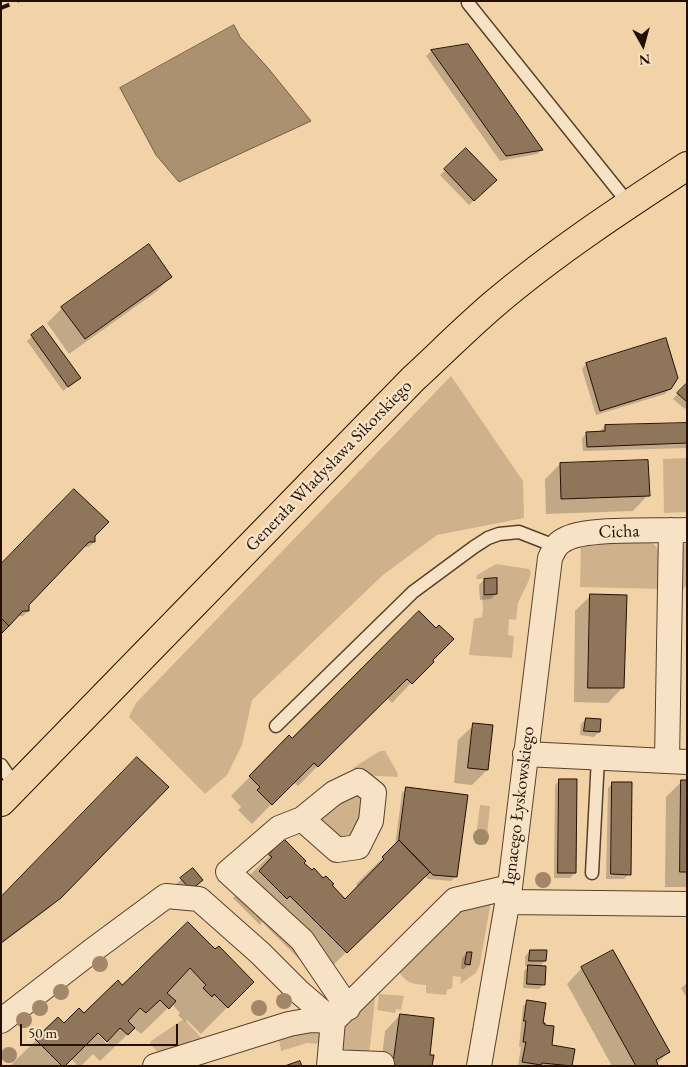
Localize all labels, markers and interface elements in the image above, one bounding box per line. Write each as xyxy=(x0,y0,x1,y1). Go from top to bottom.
north arrow xyxy=(618,20,668,70)
text: N xyxy=(638,50,652,70)
street label: Generała Władysława Sikorskiego xyxy=(241,376,417,556)
street label: Cicha xyxy=(598,520,640,544)
street label: Ignacego Łyskowskiego xyxy=(499,725,539,887)
scale bar xyxy=(22,1014,180,1046)
text: 50 m xyxy=(28,1023,57,1042)

